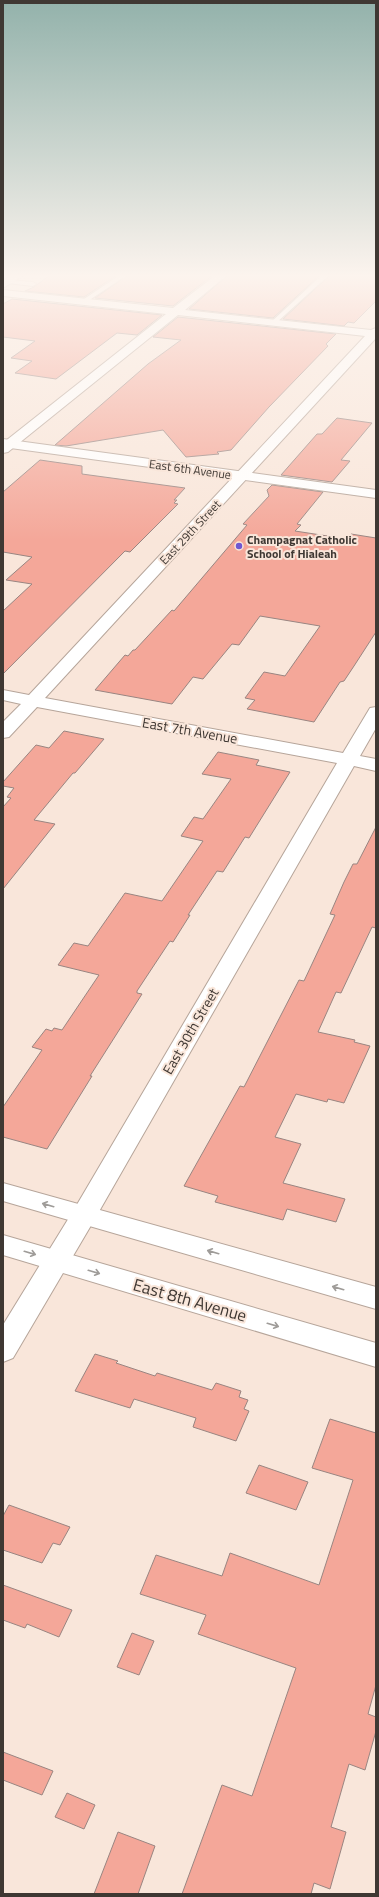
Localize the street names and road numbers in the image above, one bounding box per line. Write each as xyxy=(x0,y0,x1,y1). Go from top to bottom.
street label: East 6th Avenue xyxy=(148,454,232,484)
street label: East 29th Street xyxy=(155,495,226,569)
street label: East 7th Avenue xyxy=(141,711,239,749)
street label: East 30th Street xyxy=(157,984,223,1078)
street label: East 8th Avenue xyxy=(130,1271,250,1329)

